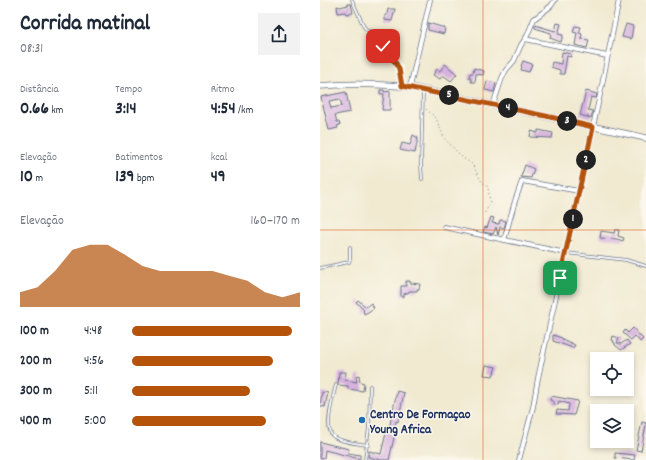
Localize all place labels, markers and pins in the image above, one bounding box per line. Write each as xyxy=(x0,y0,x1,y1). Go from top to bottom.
pin xyxy=(366,29,400,63)
pin: 5 xyxy=(439,85,459,105)
pin: 4 xyxy=(498,98,518,118)
pin: 3 xyxy=(557,111,577,131)
pin: 2 xyxy=(576,150,596,170)
pin: 1 xyxy=(563,209,583,229)
pin xyxy=(543,261,577,295)
place label: Centro De Formaçao Young Africa xyxy=(369,406,471,440)
marker: Centro De Formaçao Young Africa xyxy=(357,415,367,425)

